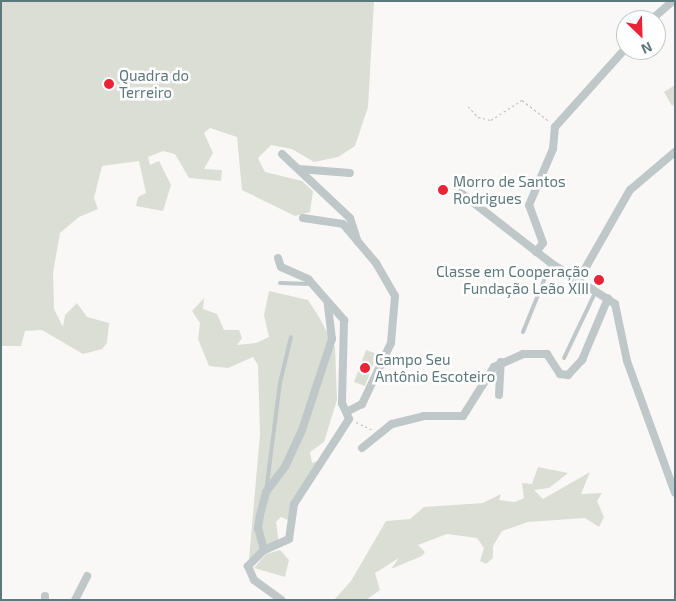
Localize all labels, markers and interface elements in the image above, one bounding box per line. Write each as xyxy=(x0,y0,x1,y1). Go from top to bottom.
north arrow xyxy=(616,10,666,60)
text: N xyxy=(639,38,655,58)
place label: Quadra do Terreiro xyxy=(119,66,189,101)
marker: Quadra do Terreiro xyxy=(103,78,115,90)
place label: Morro de Santos Rodrigues xyxy=(453,172,566,207)
marker: Morro de Santos Rodrigues xyxy=(437,184,449,196)
place label: Classe em Cooperação Fundação Leão XIII xyxy=(436,262,589,297)
marker: Classe em Cooperação Fundação Leão XIII xyxy=(593,274,605,286)
place label: Campo Seu Antônio Escoteiro xyxy=(375,350,495,385)
marker: Campo Seu Antônio Escoteiro xyxy=(359,362,371,374)

